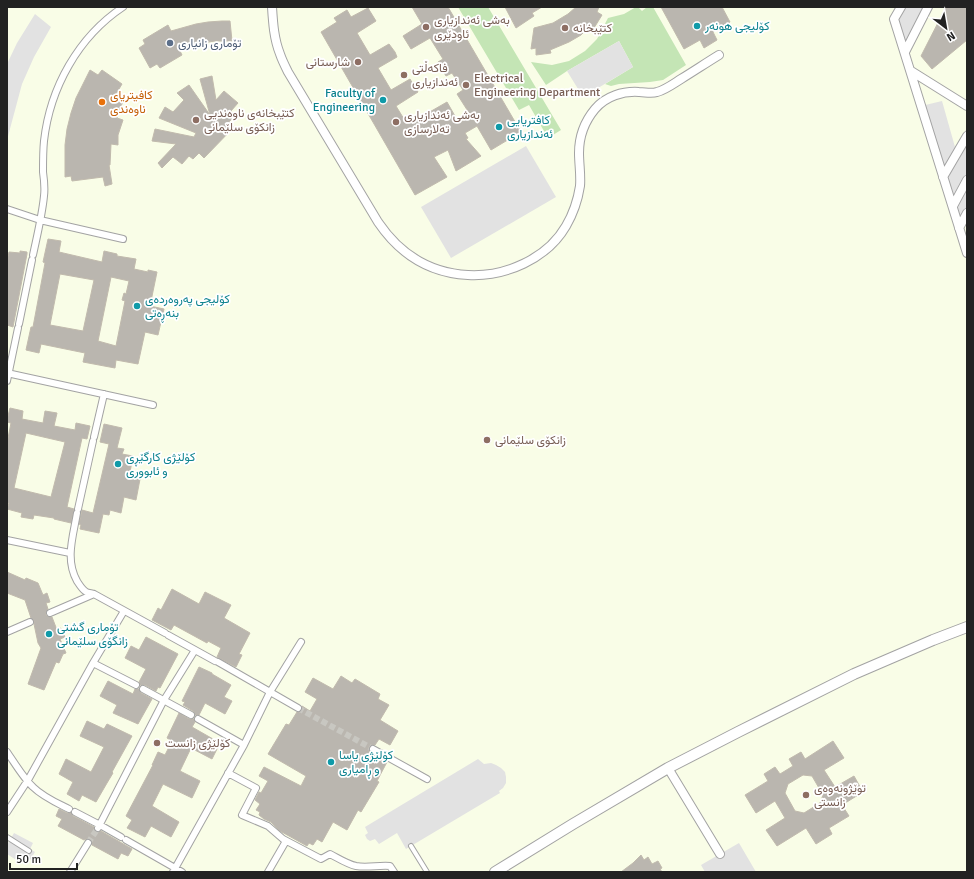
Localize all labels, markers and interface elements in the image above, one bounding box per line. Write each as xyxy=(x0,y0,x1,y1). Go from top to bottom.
north arrow xyxy=(926,8,966,48)
place label: بەشی ئەندازیاری ئاودێری xyxy=(434,13,510,42)
place label: کۆلیجی هونەر xyxy=(704,19,770,34)
place label: کتێبخانە xyxy=(573,21,612,36)
marker: کۆلیجی هونەر xyxy=(692,21,702,31)
marker: بەشی ئەندازیاری ئاودێری xyxy=(421,22,431,32)
marker: کتێبخانە xyxy=(560,23,570,33)
text: N xyxy=(944,29,958,44)
place label: تۆماری زانیاری xyxy=(178,36,242,51)
marker: تۆماری زانیاری xyxy=(165,38,175,48)
place label: شارستانی xyxy=(306,55,350,70)
marker: شارستانی xyxy=(353,57,363,67)
place label: فاکەڵتی ئەندازیاری xyxy=(412,60,458,90)
marker: فاکەڵتی ئەندازیاری xyxy=(399,70,409,80)
place label: Electrical Engineering Department xyxy=(474,71,600,100)
marker: Electrical Engineering Department xyxy=(461,80,471,90)
place label: Faculty of Engineering xyxy=(313,86,376,115)
place label: کافیتریای ناوەندی xyxy=(110,88,153,117)
marker: Faculty of Engineering xyxy=(378,95,388,105)
marker: کافیتریای ناوەندی xyxy=(97,97,107,107)
place label: کتێبخانەی ناوەندیی زانکۆی سلێمانی xyxy=(204,106,295,135)
place label: بەشی ئەندازیاری تەلارسازی xyxy=(404,108,480,137)
place label: کافتریایی ئەندازیاری xyxy=(507,113,553,142)
marker: کتێبخانەی ناوەندیی زانکۆی سلێمانی xyxy=(191,115,201,125)
marker: بەشی ئەندازیاری تەلارسازی xyxy=(391,117,401,127)
marker: کافتریایی ئەندازیاری xyxy=(494,122,504,132)
place label: کۆلیجی پەروەردەی بنەڕەتی xyxy=(145,292,230,323)
marker: کۆلیجی پەروەردەی بنەڕەتی xyxy=(132,301,142,311)
place label: زانکۆی سلێمانی xyxy=(495,433,566,448)
marker: زانکۆی سلێمانی xyxy=(482,435,492,445)
place label: كۆلێژی كارگێڕی و ئابووری xyxy=(126,450,195,479)
marker: كۆلێژی كارگێڕی و ئابووری xyxy=(113,459,123,469)
place label: تۆماری گشتی زانگۆی سلێمانی xyxy=(57,620,128,649)
marker: تۆماری گشتی زانگۆی سلێمانی xyxy=(44,629,54,639)
place label: کۆلێژی زانست xyxy=(165,736,230,751)
marker: کۆلێژی زانست xyxy=(152,738,162,748)
place label: کۆلێژی یاسا و ڕامیاری xyxy=(339,748,393,779)
marker: کۆلێژی یاسا و ڕامیاری xyxy=(326,757,336,767)
place label: توێژونەوەی زانستی xyxy=(814,781,866,810)
marker: توێژونەوەی زانستی xyxy=(801,790,811,800)
scale bar xyxy=(10,845,77,871)
text: 50 m xyxy=(16,852,41,867)

